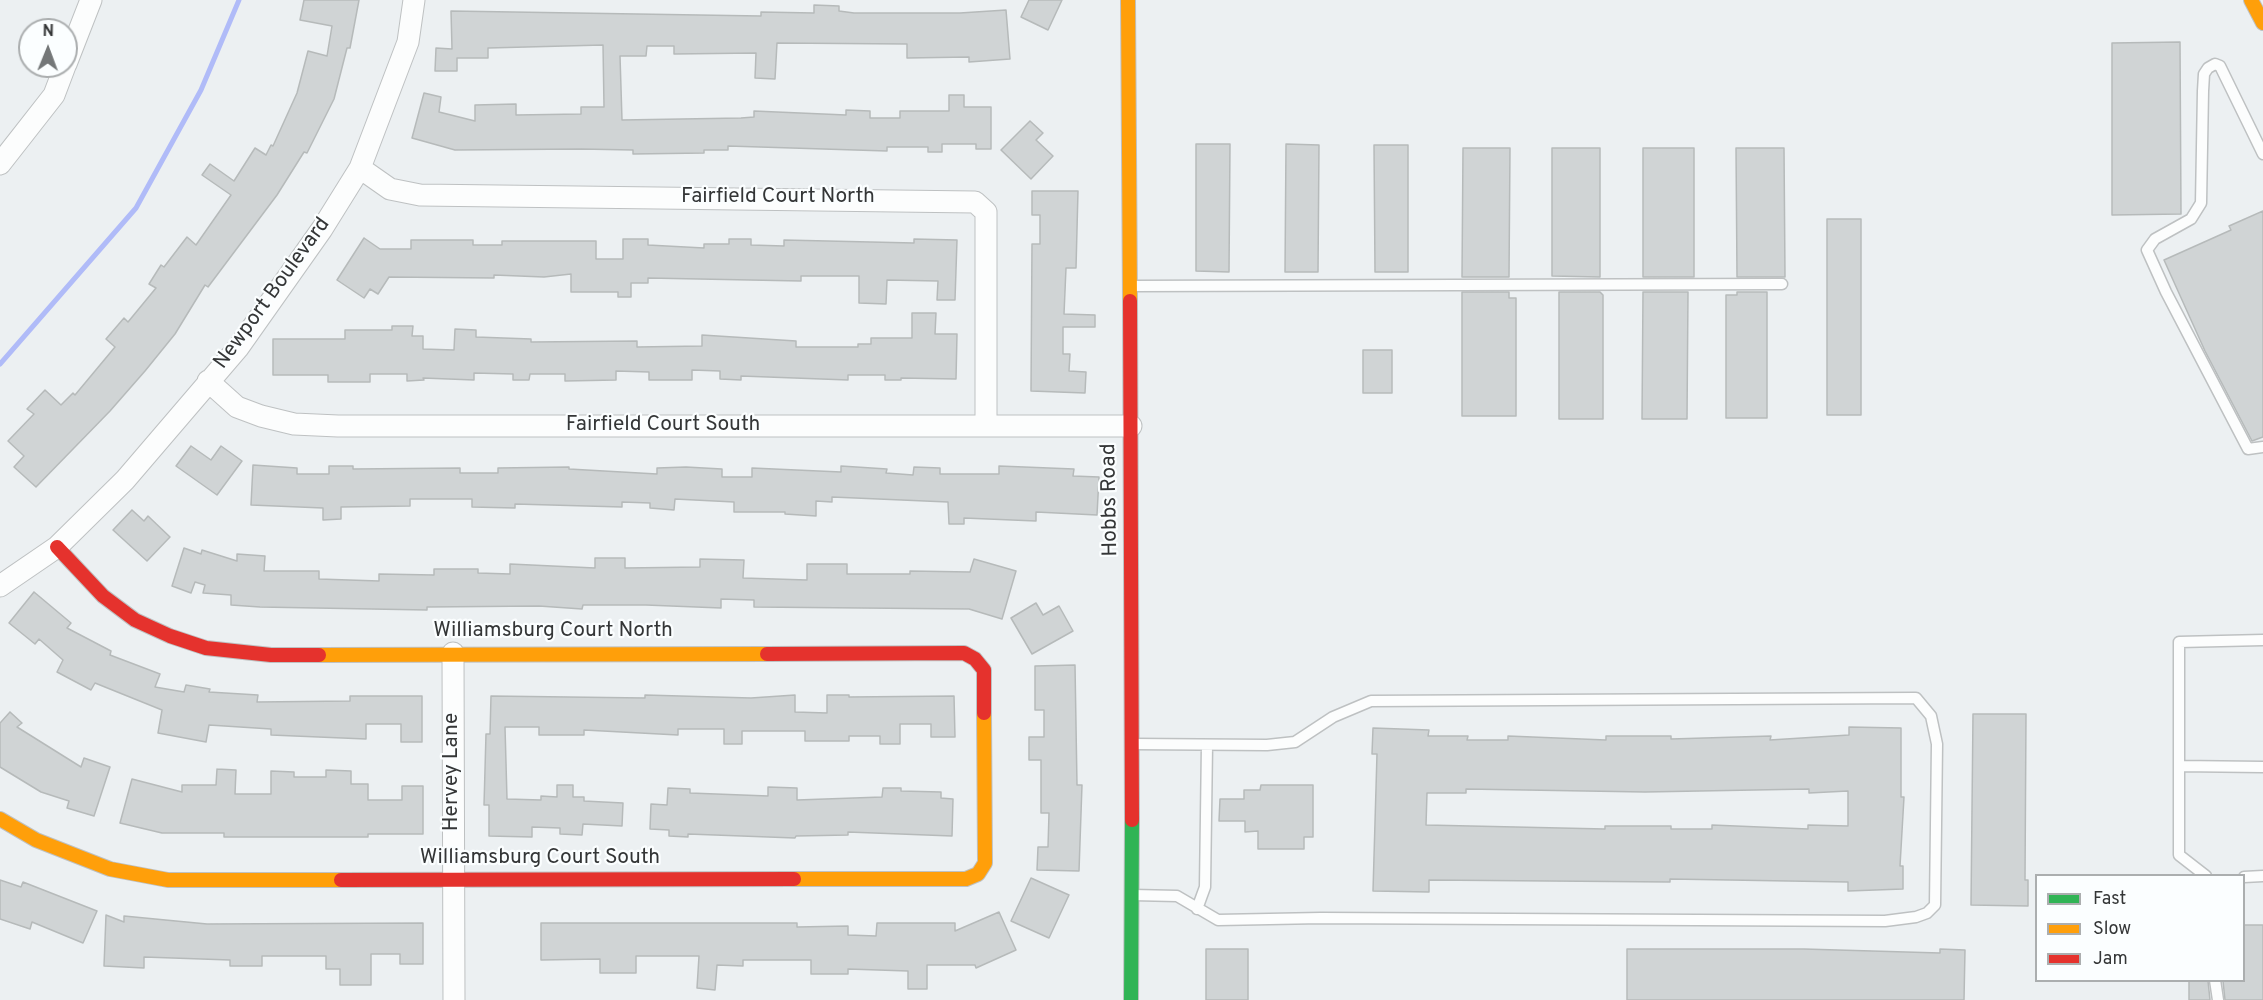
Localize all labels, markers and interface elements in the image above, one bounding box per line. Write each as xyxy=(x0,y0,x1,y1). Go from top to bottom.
north arrow xyxy=(18,18,78,78)
text: N xyxy=(42,22,54,42)
street label: Fairfield Court North xyxy=(681,185,875,211)
street label: Newport Boulevard xyxy=(210,213,336,375)
street label: Fairfield Court South xyxy=(566,413,760,439)
street label: Hobbs Road xyxy=(1097,443,1125,557)
street label: Williamsburg Court North xyxy=(433,619,673,645)
street label: Hervey Lane xyxy=(440,713,466,831)
street label: Williamsburg Court South xyxy=(420,846,660,872)
legend xyxy=(2035,874,2245,982)
text: Fast xyxy=(2093,888,2126,911)
text: Slow xyxy=(2093,918,2131,941)
text: Jam xyxy=(2093,948,2128,971)

